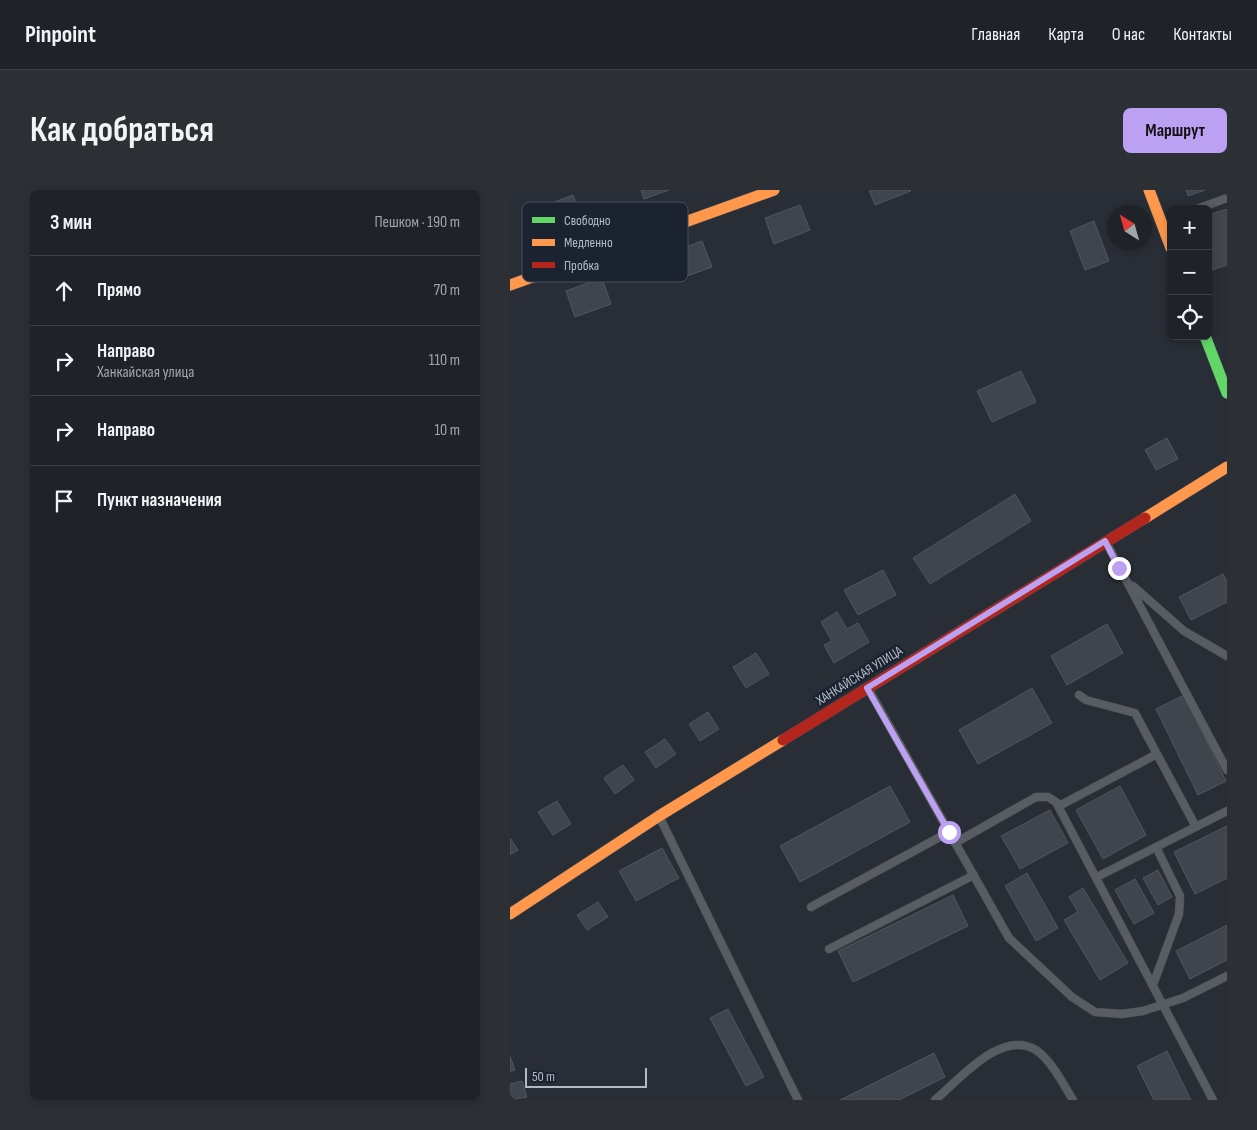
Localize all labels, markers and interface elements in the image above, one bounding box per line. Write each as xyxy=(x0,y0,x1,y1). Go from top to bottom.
text: Pinpoint xyxy=(25,20,96,49)
text: Главная xyxy=(971,24,1020,45)
text: Карта xyxy=(1048,24,1084,45)
text: О нас xyxy=(1112,24,1145,45)
text: Контакты xyxy=(1173,24,1232,45)
button: Маршрут xyxy=(1123,108,1227,153)
text: Как добраться xyxy=(30,109,214,152)
legend xyxy=(522,202,688,282)
north arrow xyxy=(1107,205,1152,250)
map controls xyxy=(1167,205,1212,340)
button: + xyxy=(1167,205,1212,250)
text: 3 мин xyxy=(50,210,92,235)
text: Свободно xyxy=(564,212,611,229)
text: Пешком · 190 m xyxy=(375,213,460,232)
text: Медленно xyxy=(564,234,613,251)
button: − xyxy=(1167,250,1212,295)
text: Пробка xyxy=(564,257,599,274)
icon: ahead xyxy=(50,277,78,305)
text: Прямо xyxy=(97,279,141,302)
text: 70 m xyxy=(434,281,460,300)
button: locate xyxy=(1167,295,1212,340)
text: Направо xyxy=(97,340,155,363)
icon: right xyxy=(50,347,78,375)
text: 110 m xyxy=(429,351,460,370)
text: Ханкайская улица xyxy=(97,363,194,382)
icon: right xyxy=(50,417,78,445)
text: Направо xyxy=(97,419,155,442)
text: 10 m xyxy=(434,421,460,440)
icon: arrive xyxy=(50,487,78,515)
text: Пункт назначения xyxy=(97,489,222,512)
route end xyxy=(1108,557,1131,580)
street label: ХАНКАЙСКАЯ УЛИЦА xyxy=(812,641,907,709)
route start xyxy=(938,821,961,844)
scale bar xyxy=(525,1065,648,1088)
text: 50 m xyxy=(532,1068,555,1085)

